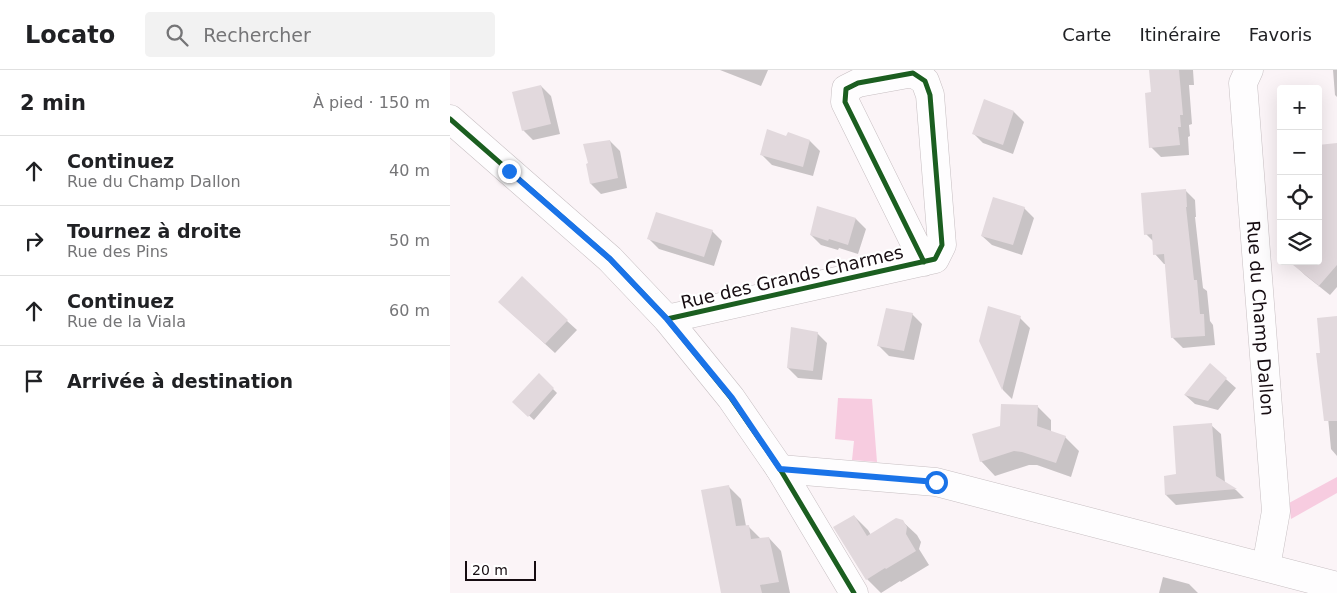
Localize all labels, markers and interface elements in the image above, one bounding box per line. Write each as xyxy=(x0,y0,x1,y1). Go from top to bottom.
search box xyxy=(145,12,495,57)
text: Locato xyxy=(25,21,115,49)
icon: search xyxy=(163,21,191,49)
text: Rechercher xyxy=(203,24,311,46)
text: Carte xyxy=(1062,24,1111,45)
text: Itinéraire xyxy=(1139,24,1221,45)
text: Favoris xyxy=(1249,24,1312,45)
map controls xyxy=(1277,85,1322,265)
button: + xyxy=(1277,85,1322,130)
text: 2 min xyxy=(20,91,86,115)
text: À pied · 150 m xyxy=(313,93,430,112)
button: − xyxy=(1277,130,1322,175)
text: Continuez xyxy=(67,150,174,172)
icon: ahead xyxy=(20,157,48,185)
route end xyxy=(498,160,521,183)
text: 40 m xyxy=(389,161,430,180)
text: Rue du Champ Dallon xyxy=(67,172,241,191)
button: locate xyxy=(1277,175,1322,220)
text: Tournez à droite xyxy=(67,220,241,242)
street label: Rue du Champ Dallon xyxy=(1243,220,1279,416)
button: layers xyxy=(1277,220,1322,265)
icon: right xyxy=(20,227,48,255)
text: 50 m xyxy=(389,231,430,250)
street label: Rue des Grands Charmes xyxy=(679,241,905,313)
text: Rue des Pins xyxy=(67,242,168,261)
text: Continuez xyxy=(67,290,174,312)
icon: ahead xyxy=(20,297,48,325)
text: 60 m xyxy=(389,301,430,320)
text: Rue de la Viala xyxy=(67,312,186,331)
icon: arrive xyxy=(20,367,48,395)
text: Arrivée à destination xyxy=(67,370,293,392)
route start xyxy=(925,471,948,494)
scale bar xyxy=(465,558,536,581)
text: 20 m xyxy=(472,562,508,578)

